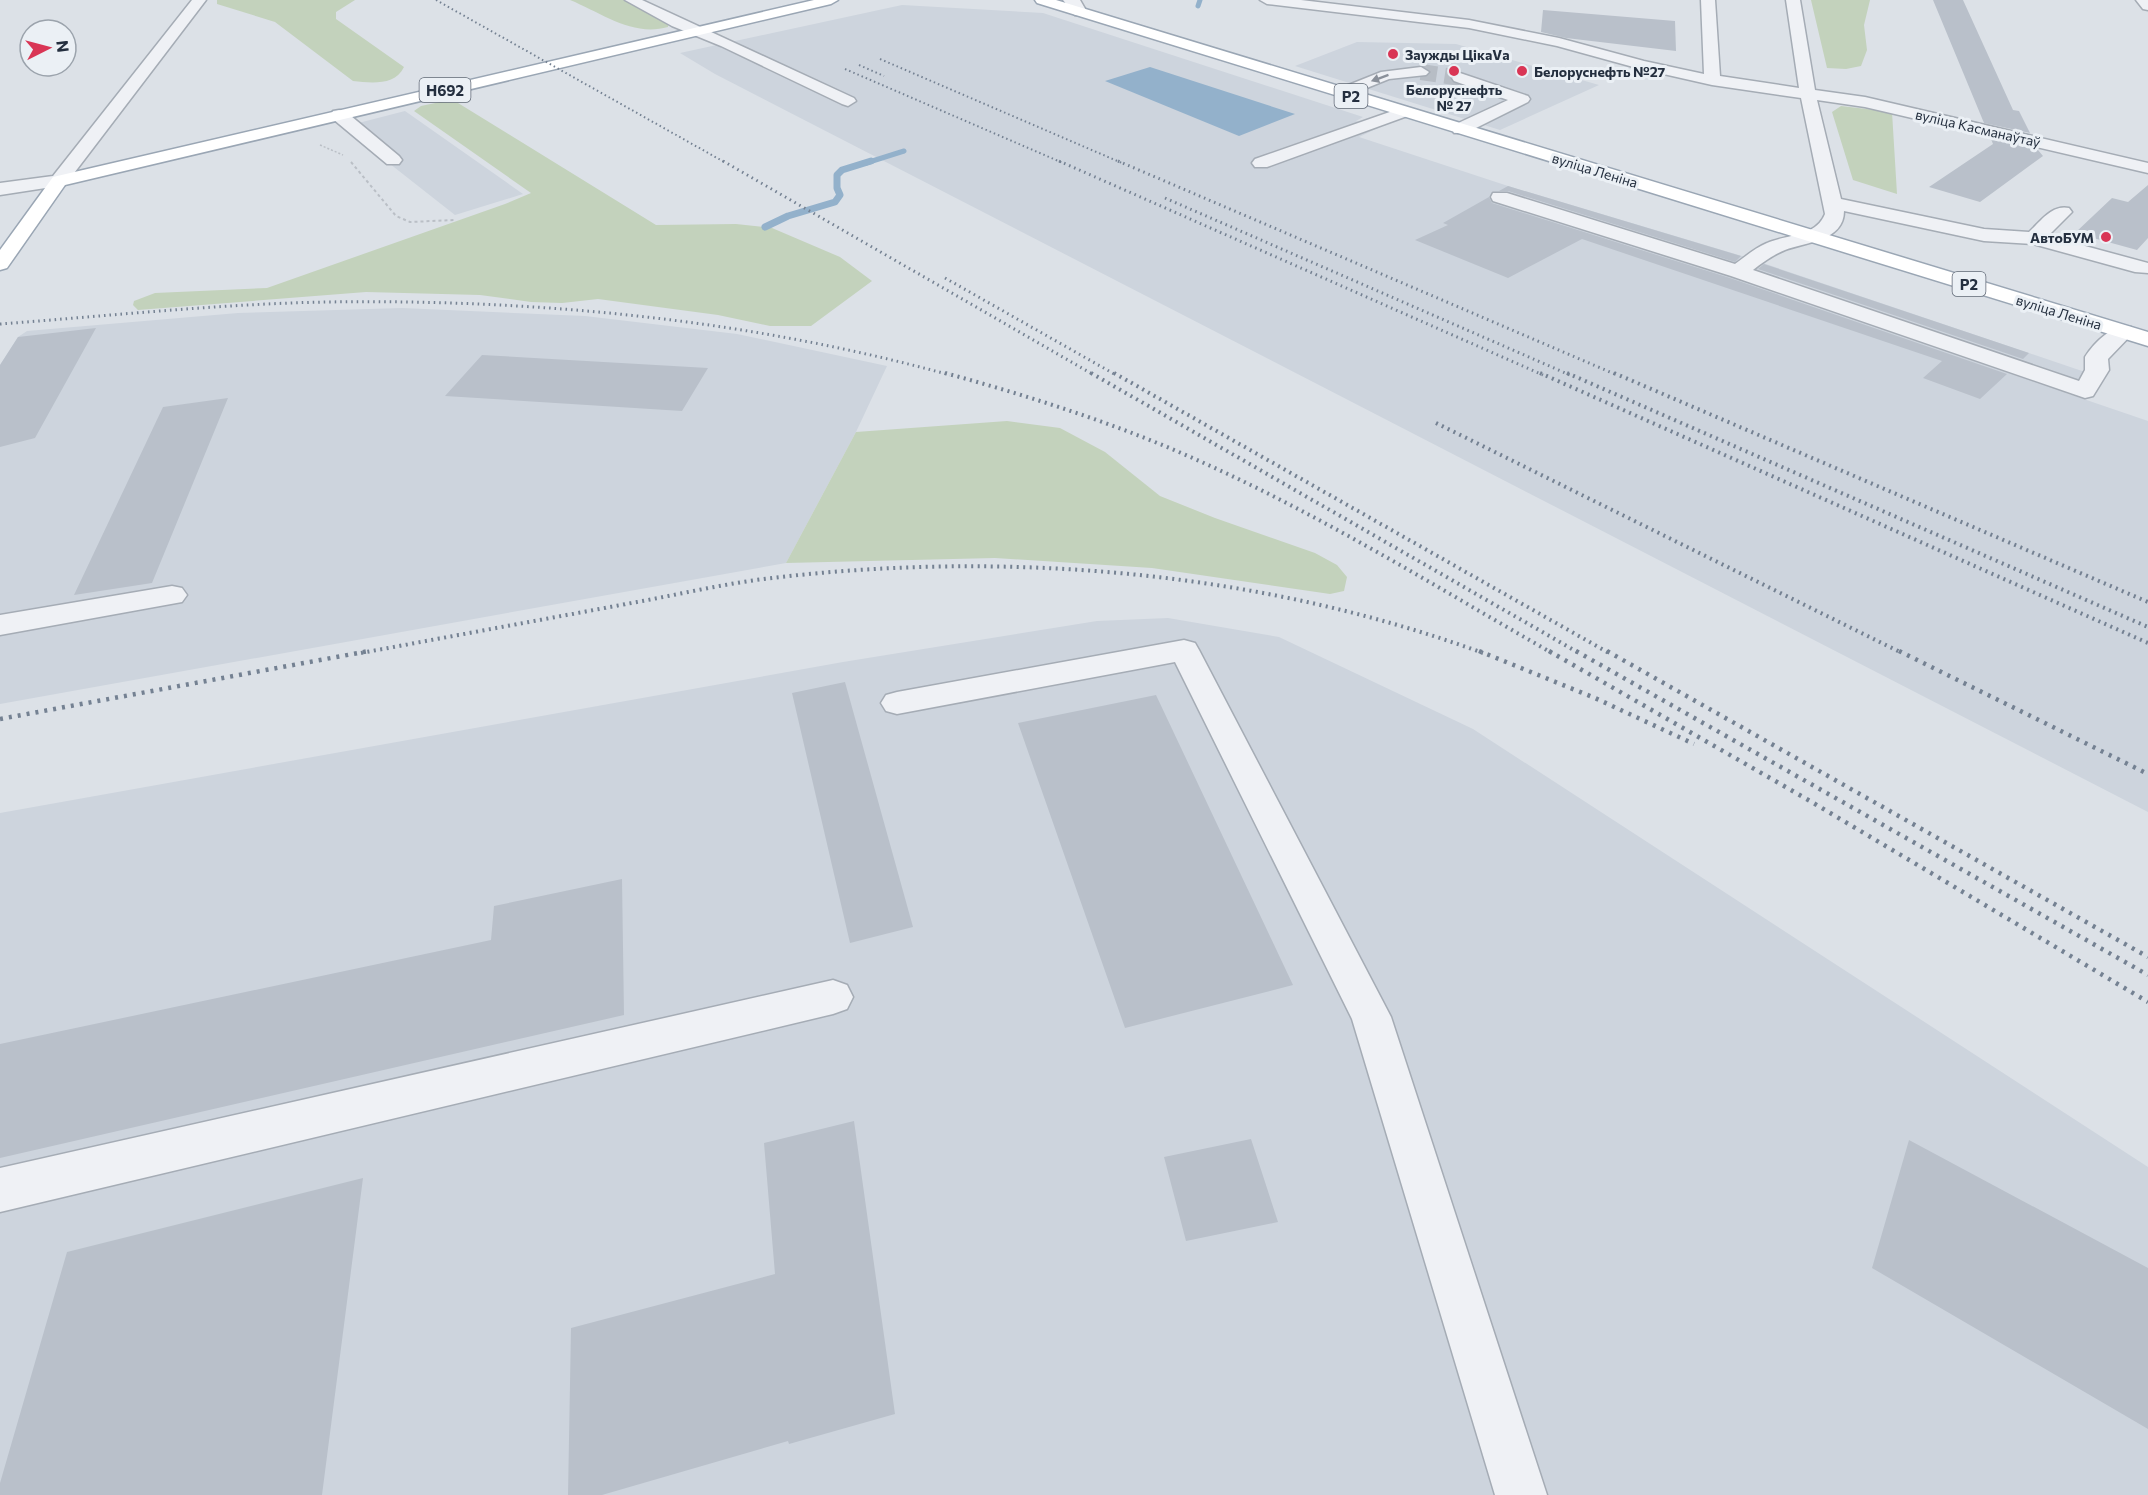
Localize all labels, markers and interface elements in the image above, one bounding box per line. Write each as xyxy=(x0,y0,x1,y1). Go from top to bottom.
north arrow xyxy=(18,18,78,78)
text: N xyxy=(53,39,73,53)
place label: Заужды ЦікаVа xyxy=(1405,46,1510,63)
marker: Заужды ЦікаVа xyxy=(1386,47,1400,61)
place label: Белоруснефть №27 xyxy=(1534,63,1666,80)
marker: Белоруснефть № 27 xyxy=(1447,64,1461,78)
marker: Белоруснефть №27 xyxy=(1515,64,1529,78)
one-way arrow xyxy=(1371,74,1389,84)
road number: Н692 xyxy=(420,78,470,102)
place label: Белоруснефть № 27 xyxy=(1406,81,1503,114)
road number: Р2 xyxy=(1334,84,1368,108)
street label: вуліца Касманаўтаў xyxy=(1914,105,2042,151)
street label: вуліца Леніна xyxy=(1550,149,1640,191)
place label: АвтоБУМ xyxy=(2030,229,2094,246)
marker: АвтоБУМ xyxy=(2099,230,2113,244)
road number: Р2 xyxy=(1952,272,1986,296)
street label: вуліца Леніна xyxy=(2014,291,2104,333)

